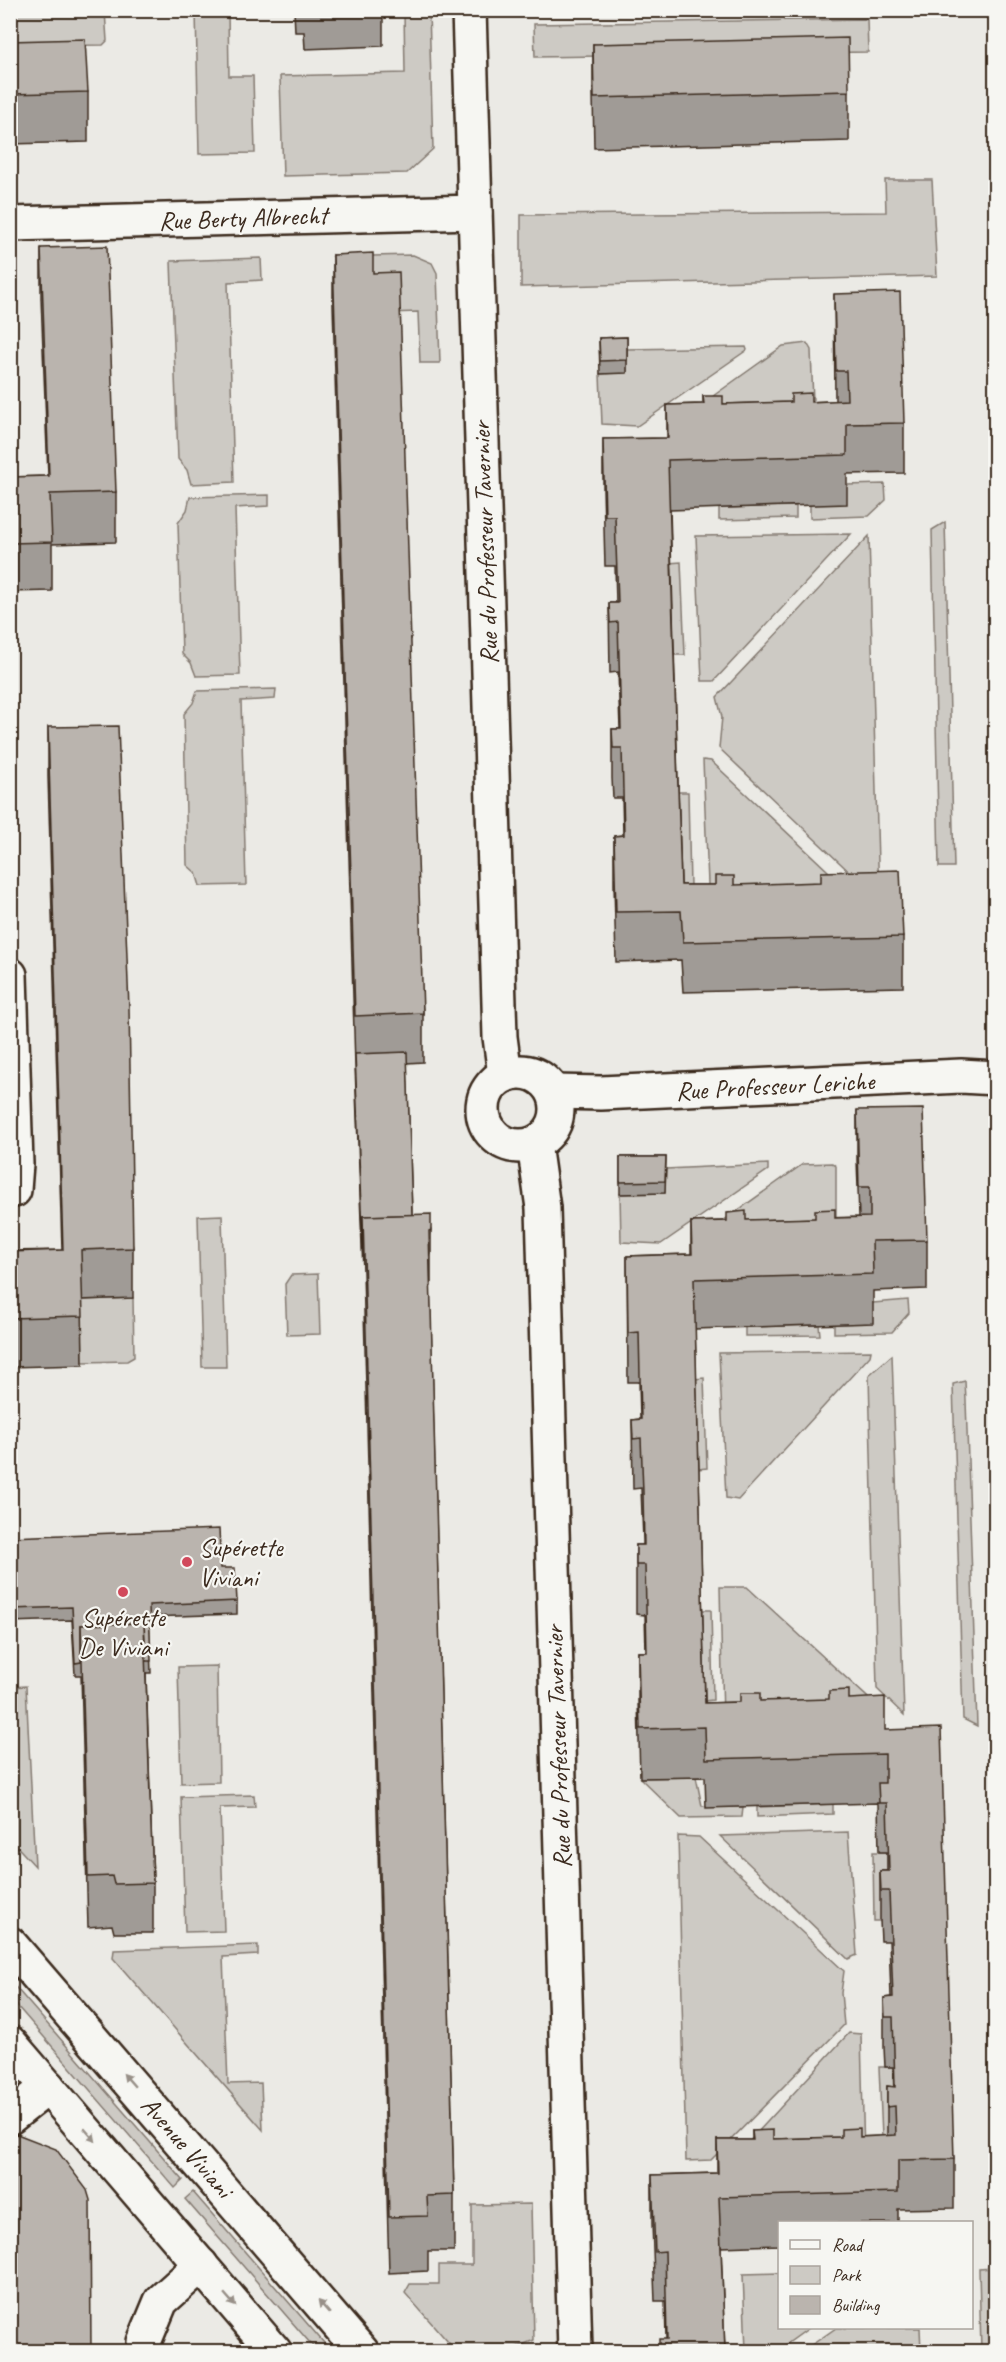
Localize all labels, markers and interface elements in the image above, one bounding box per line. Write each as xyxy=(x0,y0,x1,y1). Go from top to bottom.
street label: Rue Berty Albrecht xyxy=(158,198,331,237)
street label: Rue du Professeur Tavernier xyxy=(464,418,506,665)
street label: Rue Professeur Leriche xyxy=(675,1064,877,1108)
place label: Supérette Viviani xyxy=(199,1531,284,1594)
marker: Supérette Viviani xyxy=(180,1555,194,1569)
marker: Supérette De Viviani xyxy=(116,1585,130,1599)
place label: Supérette De Viviani xyxy=(78,1601,171,1664)
street label: Rue du Professeur Tavernier xyxy=(537,1622,579,1869)
one-way arrow xyxy=(122,2072,135,2088)
street label: Avenue Viviani xyxy=(134,2089,242,2207)
one-way arrow xyxy=(83,2127,96,2142)
legend xyxy=(778,2221,973,2329)
text: Road xyxy=(832,2234,865,2256)
text: Park xyxy=(832,2264,862,2286)
one-way arrow xyxy=(223,2292,236,2307)
text: Building xyxy=(832,2294,881,2316)
one-way arrow xyxy=(318,2300,331,2315)

